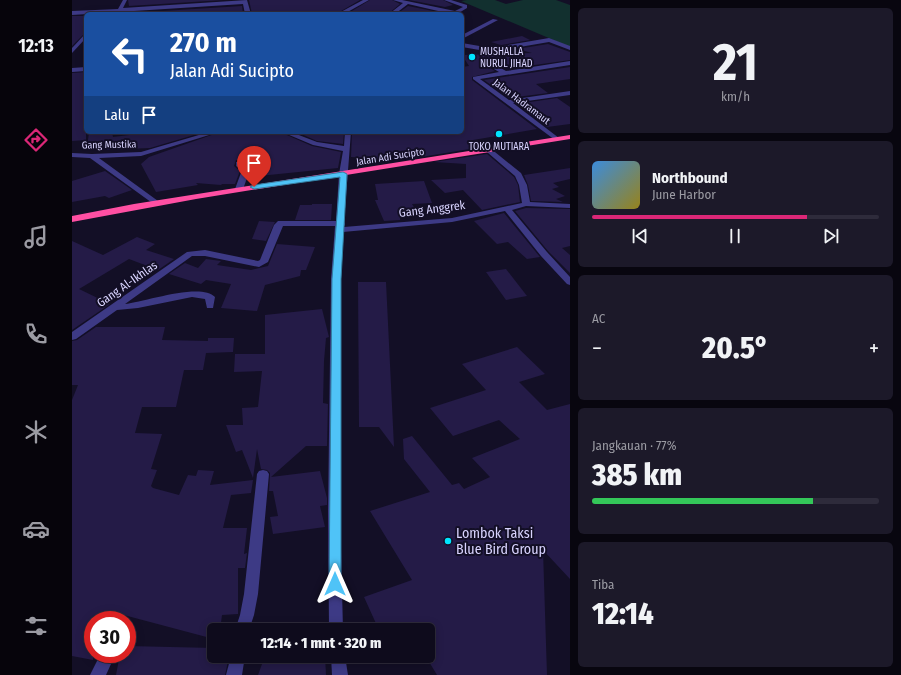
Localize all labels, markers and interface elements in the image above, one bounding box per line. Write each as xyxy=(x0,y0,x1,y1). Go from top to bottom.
text: 270 m xyxy=(170,26,237,59)
icon: left xyxy=(104,28,156,80)
text: 21 xyxy=(713,31,758,94)
text: 12:13 xyxy=(18,35,54,57)
place label: MUSHALLA NURUL JIHAD xyxy=(480,46,533,70)
marker: MUSHALLA NURUL JIHAD xyxy=(467,52,477,62)
text: Jalan Adi Sucipto xyxy=(170,60,294,82)
street label: Jalan Hadramaut xyxy=(491,77,553,128)
text: km/h xyxy=(721,89,750,104)
icon: arrive xyxy=(138,104,160,126)
text: Lalu xyxy=(104,106,130,124)
icon: directions xyxy=(22,126,50,154)
marker: TOKO MUTIARA xyxy=(494,129,504,139)
street label: Gang Mustika xyxy=(82,139,137,151)
place label: TOKO MUTIARA xyxy=(469,141,530,153)
pin xyxy=(237,146,271,187)
street label: Jalan Adi Sucipto xyxy=(355,146,425,168)
icon: arrive xyxy=(243,152,265,174)
text: Northbound xyxy=(652,169,728,187)
text: June Harbor xyxy=(652,187,716,202)
street label: Gang Anggrek xyxy=(398,198,466,220)
icon: music xyxy=(22,223,50,251)
icon: previous xyxy=(629,225,651,247)
icon: pause xyxy=(724,225,746,247)
icon: next xyxy=(820,225,842,247)
street label: Gang Al-Ikhlas xyxy=(94,258,160,310)
text: AC xyxy=(592,311,605,326)
icon: phone xyxy=(22,320,50,348)
text: 20.5° xyxy=(702,330,769,366)
text: − xyxy=(592,335,602,362)
text: + xyxy=(869,335,879,362)
icon: climate xyxy=(22,418,50,446)
text: Jangkauan · 77% xyxy=(592,438,676,453)
text: 385 km xyxy=(592,457,682,493)
icon: car xyxy=(22,515,50,543)
place label: Lombok Taksi Blue Bird Group xyxy=(456,525,546,558)
marker: Lombok Taksi Blue Bird Group xyxy=(443,536,453,546)
position arrow xyxy=(314,563,356,605)
text: Tiba xyxy=(592,577,614,592)
text: 12:14 xyxy=(592,596,654,632)
speed limit sign: 30 xyxy=(84,611,136,663)
icon: filters xyxy=(22,612,50,640)
text: 12:14 · 1 mnt · 320 m xyxy=(261,634,381,652)

